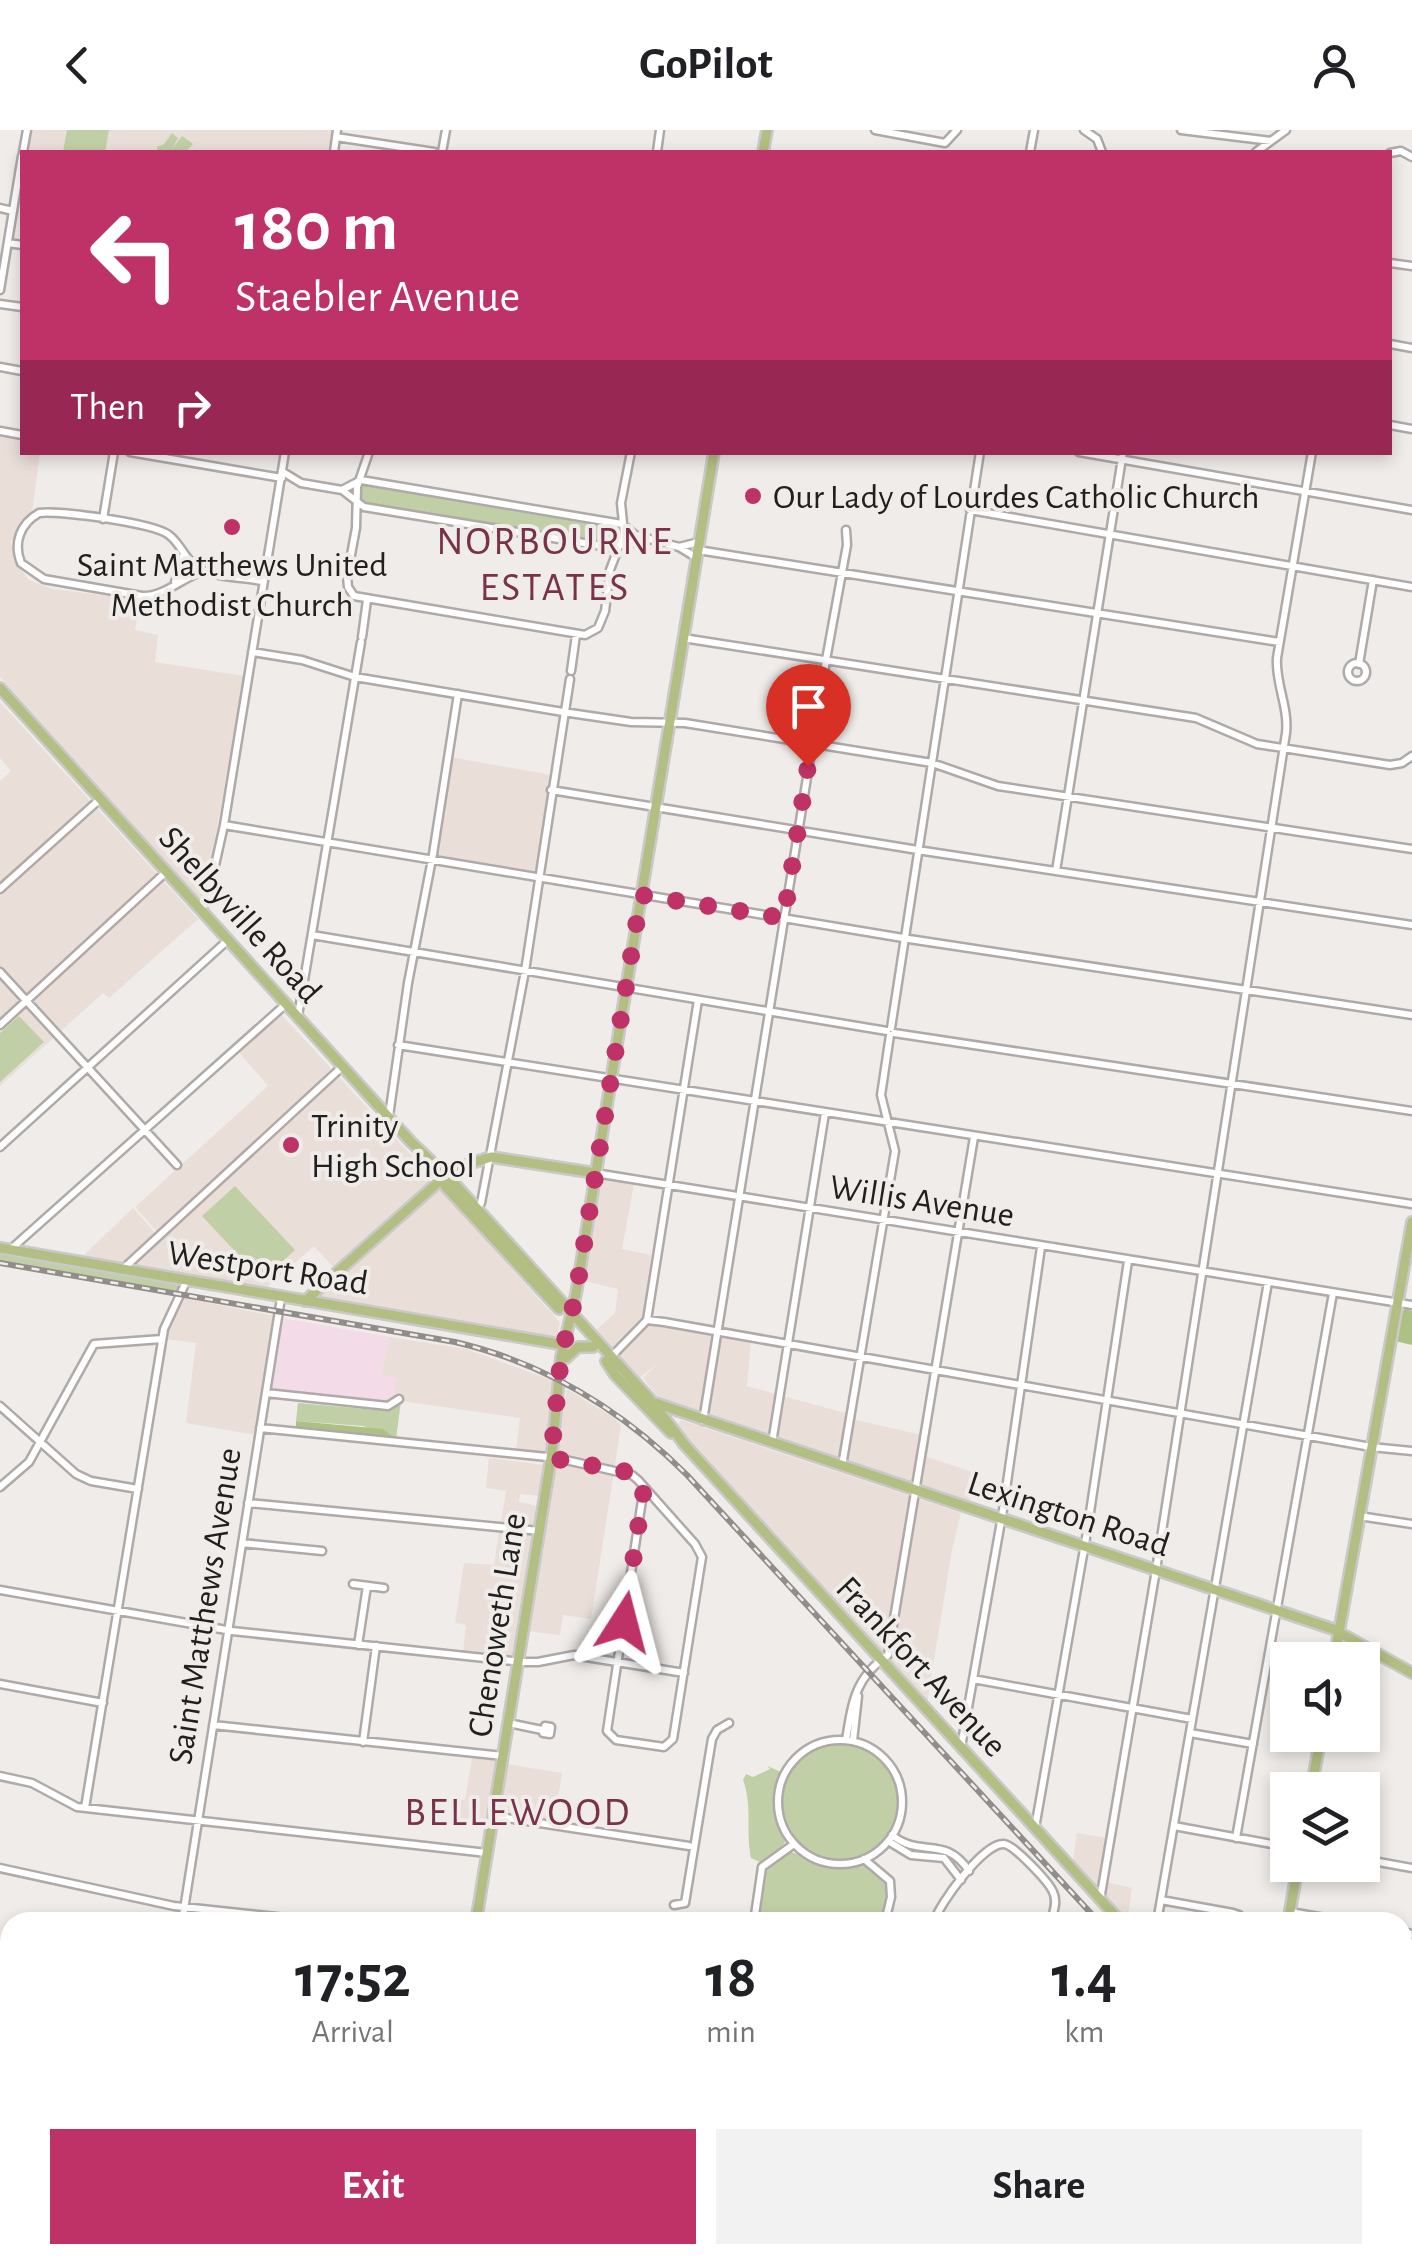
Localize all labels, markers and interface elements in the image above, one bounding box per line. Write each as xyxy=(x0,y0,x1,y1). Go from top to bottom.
icon: back xyxy=(50,38,105,93)
icon: person xyxy=(1307,38,1362,93)
text: GoPilot xyxy=(639,42,773,87)
icon: left xyxy=(70,190,200,320)
text: 180 m xyxy=(235,193,398,263)
text: Staebler Avenue xyxy=(235,275,520,320)
icon: right xyxy=(165,380,220,435)
text: Then xyxy=(70,389,145,427)
place label: Our Lady of Lourdes Catholic Church xyxy=(773,480,1259,515)
marker: Our Lady of Lourdes Catholic Church xyxy=(742,485,764,507)
marker: Saint Matthews United Methodist Church xyxy=(221,516,243,538)
district label: NORBOURNE ESTATES xyxy=(436,522,674,608)
place label: Saint Matthews United Methodist Church xyxy=(77,548,387,623)
pin xyxy=(766,664,851,767)
icon: arrive xyxy=(781,679,836,734)
street label: Shelbyville Road xyxy=(152,820,328,1010)
place label: Trinity High School xyxy=(311,1109,475,1184)
marker: Trinity High School xyxy=(280,1134,302,1156)
street label: Willis Avenue xyxy=(827,1170,1016,1233)
street label: Westport Road xyxy=(165,1235,370,1302)
street label: Saint Matthews Avenue xyxy=(163,1446,248,1767)
street label: Lexington Road xyxy=(963,1465,1174,1564)
street label: Chenoweth Lane xyxy=(463,1511,532,1740)
position arrow xyxy=(572,1570,676,1674)
street label: Frankfort Avenue xyxy=(829,1570,1013,1764)
map controls xyxy=(1270,1642,1380,1882)
button: sound xyxy=(1270,1642,1380,1752)
button: layers xyxy=(1270,1772,1380,1882)
district label: BELLEWOOD xyxy=(404,1793,632,1833)
text: 17:52 xyxy=(295,1948,410,2008)
text: 18 xyxy=(705,1948,757,2008)
text: 1.4 xyxy=(1052,1948,1117,2008)
text: Arrival xyxy=(312,2016,394,2048)
text: min xyxy=(706,2016,756,2048)
text: km xyxy=(1064,2016,1104,2048)
button: Exit xyxy=(50,2129,696,2244)
button: Share xyxy=(716,2129,1362,2244)

